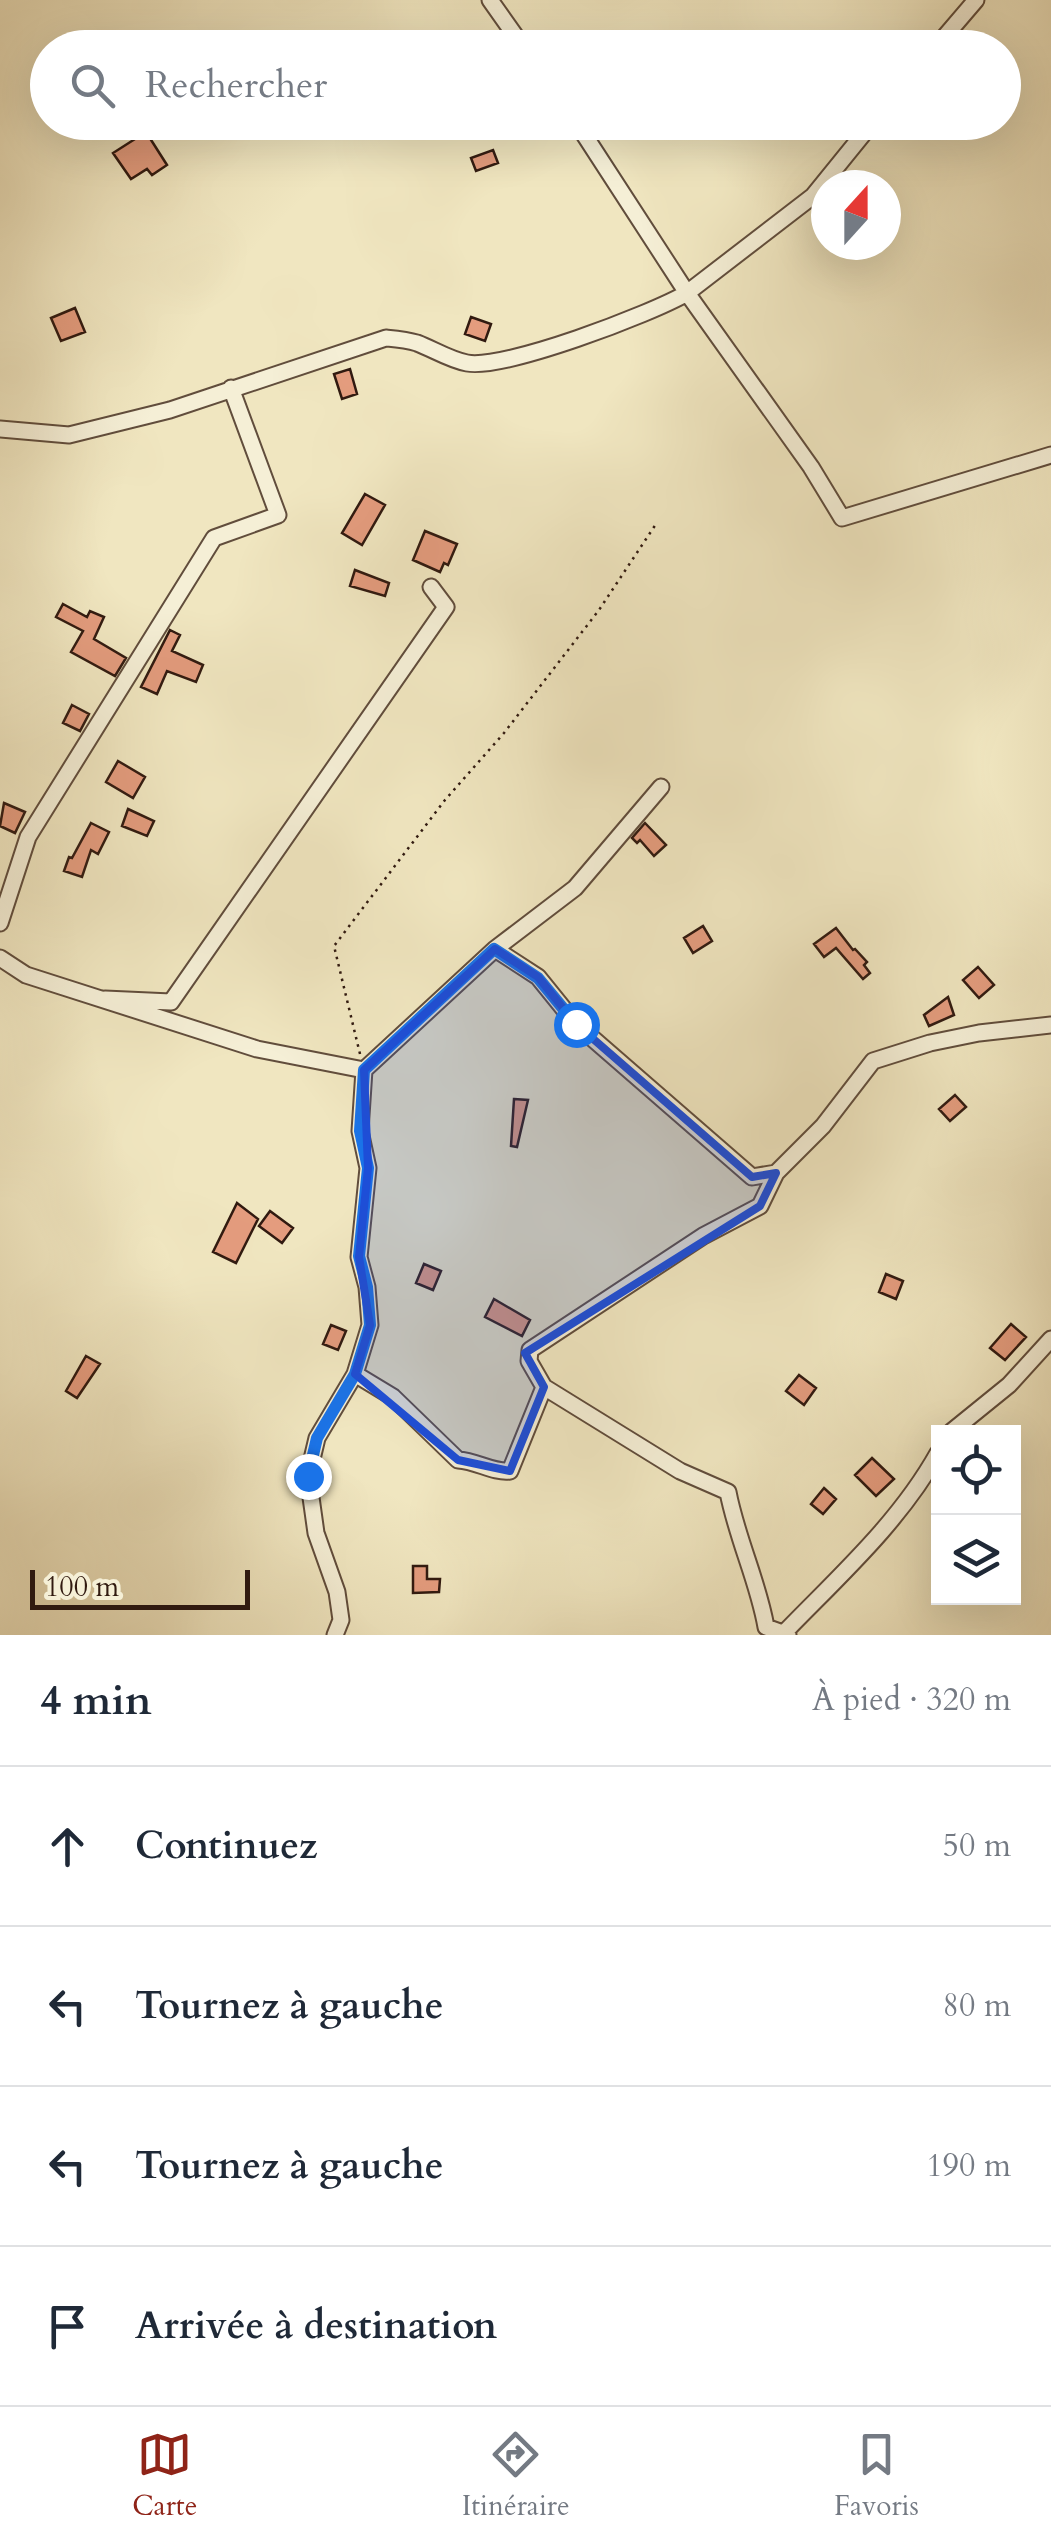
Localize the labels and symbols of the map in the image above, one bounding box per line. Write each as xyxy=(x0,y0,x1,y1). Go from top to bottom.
north arrow xyxy=(811,170,901,260)
route start xyxy=(554,1002,600,1048)
route end xyxy=(286,1454,332,1500)
scale bar xyxy=(30,1565,250,1610)

